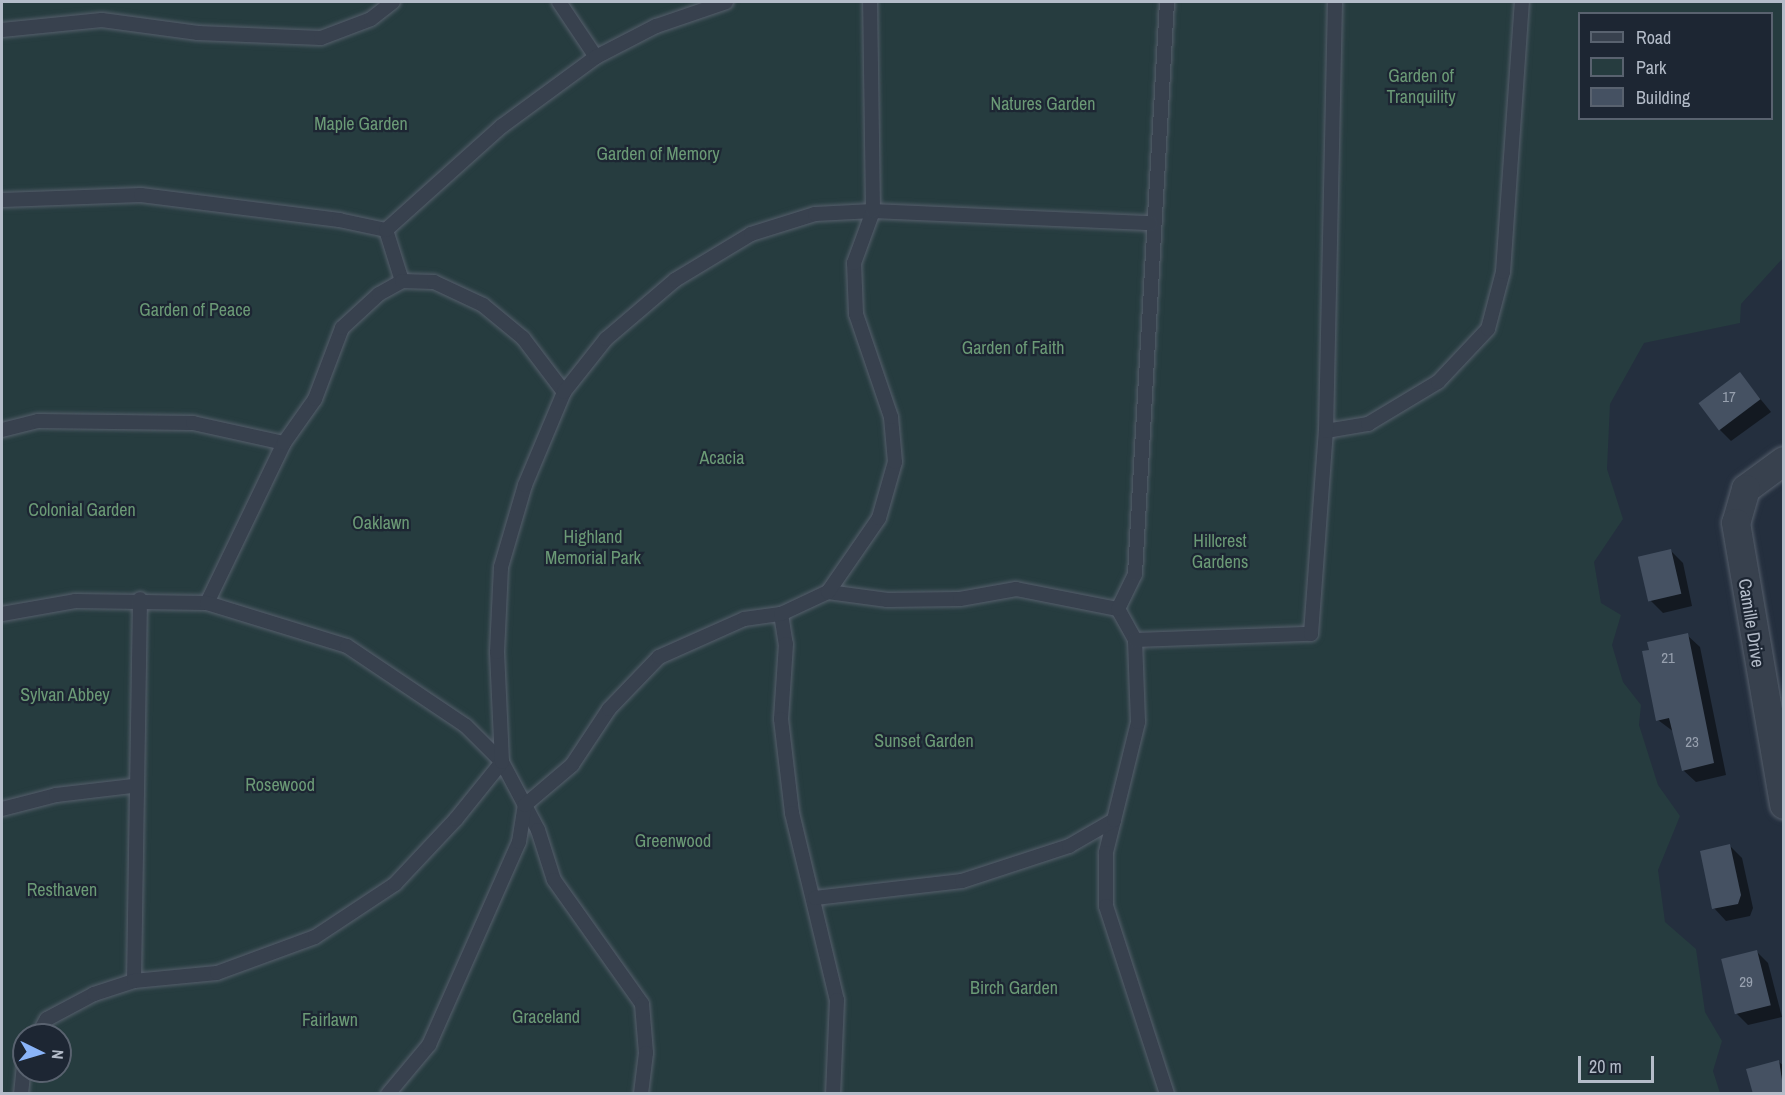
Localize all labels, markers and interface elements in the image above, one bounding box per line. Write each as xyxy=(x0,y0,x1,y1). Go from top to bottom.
legend xyxy=(1578,12,1773,120)
text: Road xyxy=(1636,25,1671,50)
text: Park xyxy=(1636,55,1666,80)
park label: Garden of Tranquility xyxy=(1386,66,1456,109)
text: Building xyxy=(1636,85,1690,110)
park label: Natures Garden xyxy=(990,93,1096,115)
park label: Maple Garden xyxy=(314,113,408,135)
park label: Garden of Memory xyxy=(596,143,720,165)
park label: Garden of Peace xyxy=(139,299,251,321)
park label: Garden of Faith xyxy=(962,337,1064,359)
house number: 17 xyxy=(1722,388,1736,406)
park label: Acacia xyxy=(699,447,745,469)
park label: Colonial Garden xyxy=(28,499,136,521)
park label: Oaklawn xyxy=(352,512,410,534)
park label: Highland Memorial Park xyxy=(545,527,641,570)
park label: Hillcrest Gardens xyxy=(1192,531,1248,574)
street label: Camille Drive xyxy=(1733,577,1769,669)
house number: 21 xyxy=(1661,649,1675,667)
park label: Sylvan Abbey xyxy=(20,684,110,706)
park label: Sunset Garden xyxy=(874,730,974,752)
house number: 23 xyxy=(1685,733,1699,751)
park label: Rosewood xyxy=(245,774,315,796)
park label: Greenwood xyxy=(635,830,711,852)
park label: Resthaven xyxy=(27,879,97,901)
house number: 29 xyxy=(1739,973,1753,991)
park label: Birch Garden xyxy=(970,977,1058,999)
park label: Graceland xyxy=(512,1006,580,1028)
park label: Fairlawn xyxy=(302,1009,358,1031)
north arrow xyxy=(12,1023,72,1083)
scale bar xyxy=(1581,1044,1658,1082)
text: N xyxy=(47,1049,69,1060)
text: 20 m xyxy=(1589,1054,1622,1079)

